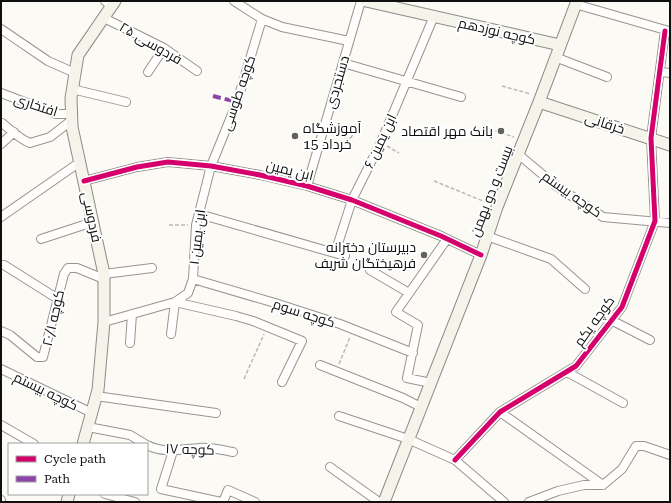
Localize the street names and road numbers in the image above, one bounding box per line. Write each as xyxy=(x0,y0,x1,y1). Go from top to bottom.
street label: کوچه نوزدهم xyxy=(456,14,537,50)
street label: فردوسی ۲۵ xyxy=(117,19,185,67)
street label: کوچه طوسی xyxy=(218,53,260,133)
street label: دستجردی xyxy=(322,54,352,110)
street label: افتخاری xyxy=(12,90,60,120)
street label: خرقانی xyxy=(583,109,627,137)
street label: ابن یمین ۶ xyxy=(360,111,400,171)
street label: بیست و دو بهمن xyxy=(466,143,516,239)
street label: ابن یمین xyxy=(265,156,315,184)
street label: کوچه بیستم xyxy=(538,168,605,222)
street label: فردوسی xyxy=(79,190,105,244)
street label: ابن یمین ۱ xyxy=(186,208,208,266)
street label: کوچه ۲۰/۱ xyxy=(39,288,69,348)
street label: کوچه یکم xyxy=(570,293,619,351)
street label: کوچه سوم xyxy=(270,295,337,333)
street label: کوچه بیستم xyxy=(10,369,81,415)
street label: ۱۷ کوچه xyxy=(165,440,215,460)

